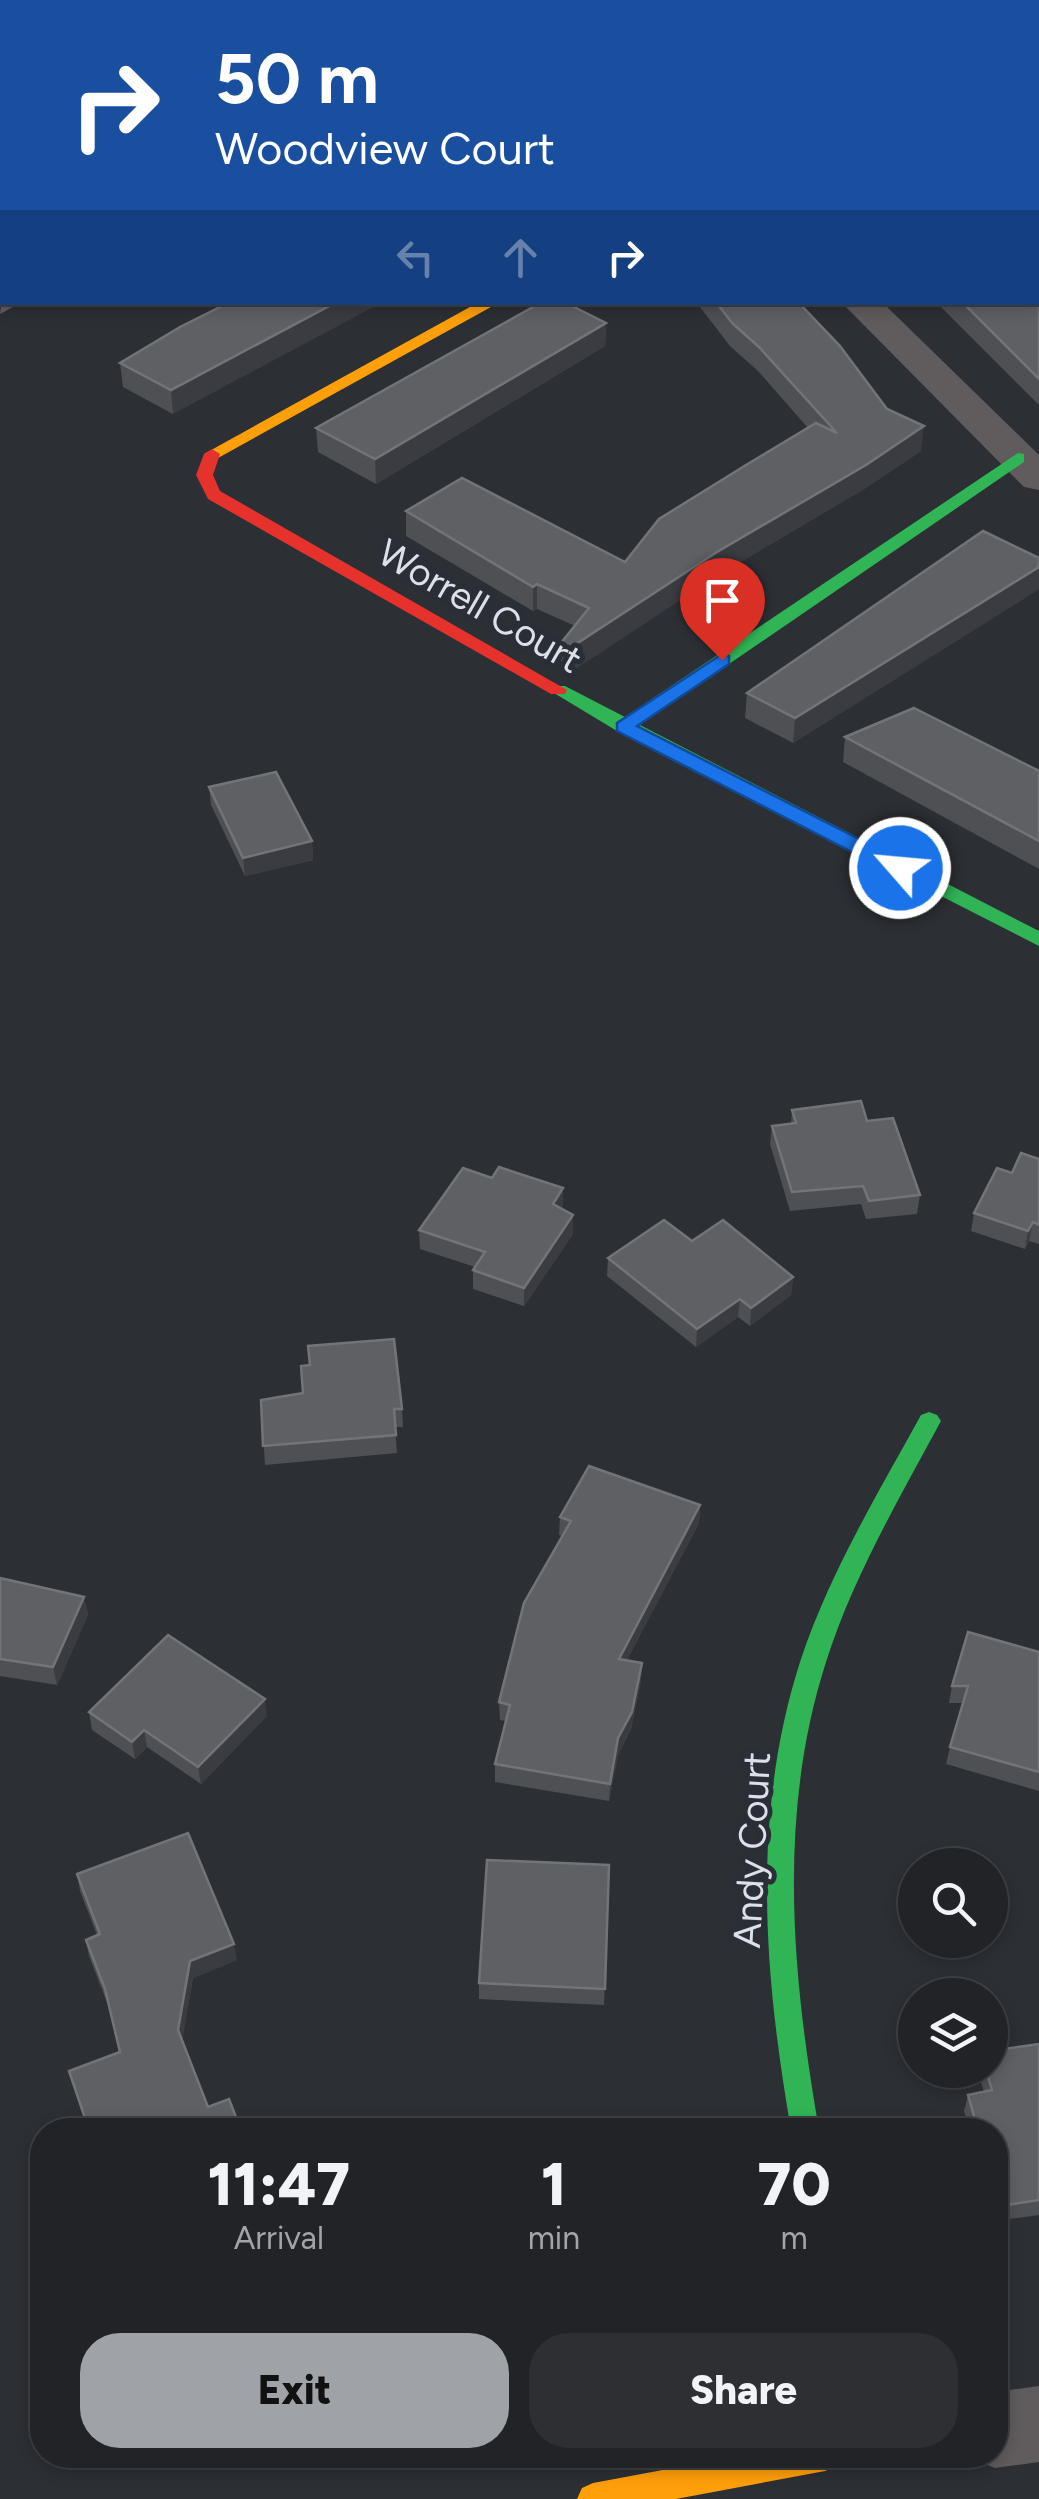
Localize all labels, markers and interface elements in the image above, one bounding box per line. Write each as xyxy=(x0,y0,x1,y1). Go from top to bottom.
text: 50 m xyxy=(215,36,379,121)
icon: right xyxy=(50,40,180,170)
text: Woodview Court xyxy=(215,121,555,175)
icon: left xyxy=(388,230,443,285)
icon: ahead xyxy=(493,230,548,285)
icon: right xyxy=(598,230,653,285)
street label: Worrell Court xyxy=(370,529,590,683)
pin xyxy=(680,558,765,661)
icon: arrive xyxy=(695,573,750,628)
position arrow xyxy=(848,816,952,920)
street label: Andy Court xyxy=(724,1751,780,1949)
map controls xyxy=(898,1848,1008,2088)
button: search xyxy=(898,1848,1008,1958)
button: layers xyxy=(898,1978,1008,2088)
text: 11:47 xyxy=(207,2148,350,2220)
text: 1 xyxy=(541,2148,567,2220)
text: 70 xyxy=(758,2148,831,2220)
text: Arrival xyxy=(234,2219,324,2257)
text: min xyxy=(528,2219,580,2257)
text: m xyxy=(780,2219,808,2257)
button: Exit xyxy=(80,2333,509,2448)
button: Share xyxy=(529,2333,958,2448)

